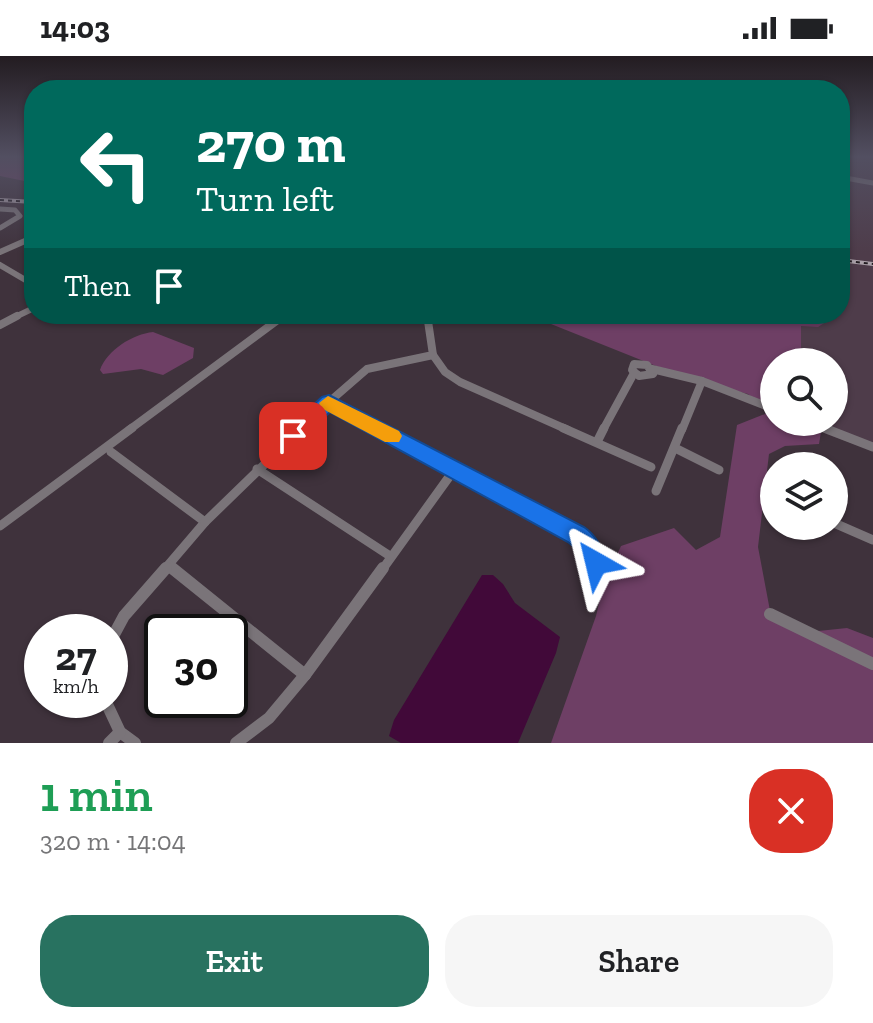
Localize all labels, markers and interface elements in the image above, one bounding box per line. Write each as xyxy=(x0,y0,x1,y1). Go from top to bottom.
text: 14:03 xyxy=(40,10,110,46)
text: 270 m xyxy=(196,109,346,176)
icon: left xyxy=(64,112,168,216)
text: Turn left xyxy=(196,177,334,220)
icon: arrive xyxy=(147,264,191,308)
text: Then xyxy=(64,268,131,304)
map controls xyxy=(760,348,848,540)
button: search xyxy=(760,348,848,436)
pin xyxy=(259,402,327,470)
icon: arrive xyxy=(271,414,315,458)
button: layers xyxy=(760,452,848,540)
position arrow xyxy=(554,521,638,605)
speed limit sign: 30 xyxy=(144,614,248,718)
text: 27 xyxy=(55,632,97,680)
text: km/h xyxy=(53,674,99,698)
text: 1 min xyxy=(40,766,153,823)
button: close xyxy=(749,769,833,853)
text: 320 m · 14:04 xyxy=(40,825,186,857)
button: Exit xyxy=(40,915,429,1007)
button: Share xyxy=(445,915,833,1007)

